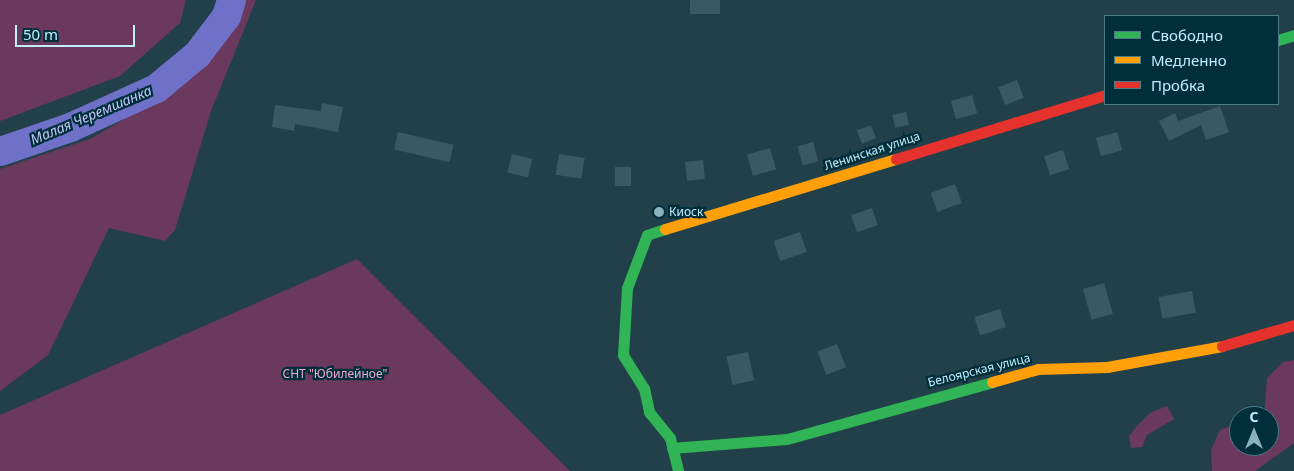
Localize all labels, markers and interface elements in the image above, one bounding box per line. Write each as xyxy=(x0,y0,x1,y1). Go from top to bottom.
scale bar xyxy=(18,15,138,47)
legend xyxy=(1104,15,1279,105)
text: 50 m xyxy=(23,24,58,44)
text: Свободно xyxy=(1151,25,1223,45)
text: Медленно xyxy=(1151,50,1227,70)
text: Пробка xyxy=(1151,75,1205,95)
water label: Малая Черемшанка xyxy=(28,82,154,148)
street label: Ленинская улица xyxy=(822,129,922,173)
place label: Киоск xyxy=(669,205,703,219)
marker: Киоск xyxy=(653,206,665,218)
street label: Белоярская улица xyxy=(926,350,1032,390)
park label: СНТ "Юбилейное" xyxy=(283,367,387,381)
north arrow xyxy=(1229,406,1279,456)
text: С xyxy=(1249,407,1259,426)

